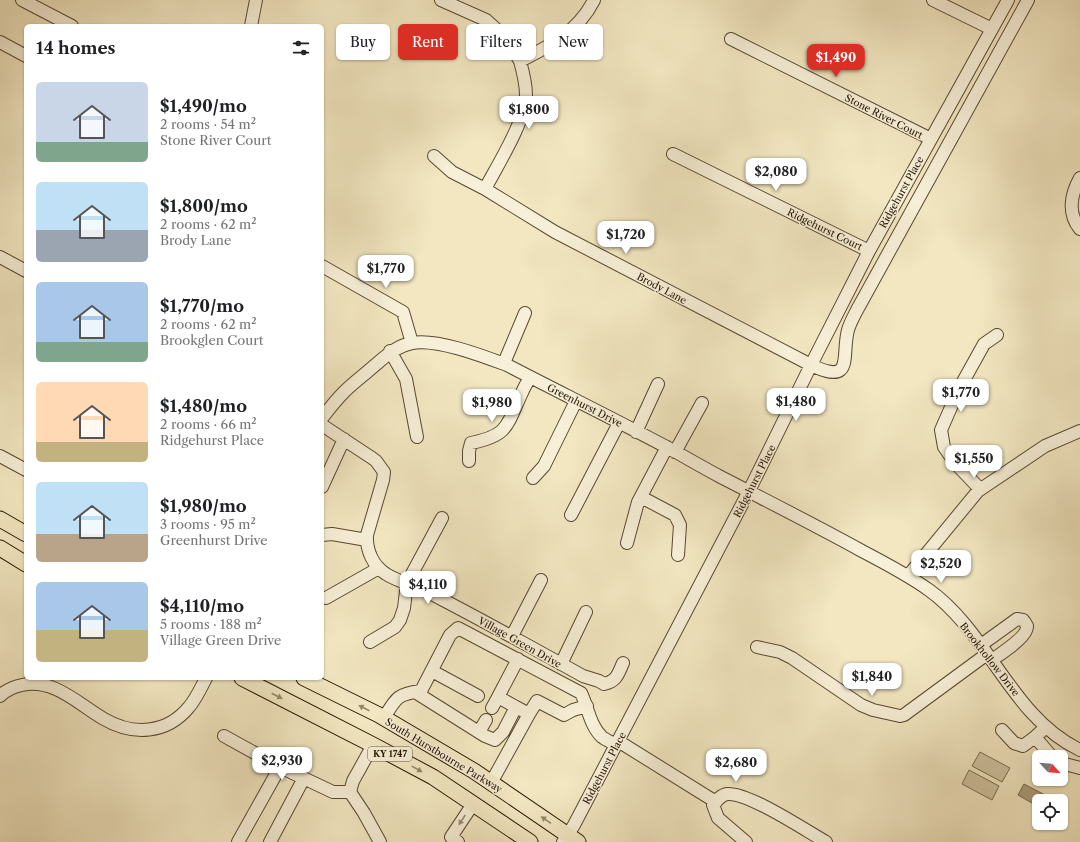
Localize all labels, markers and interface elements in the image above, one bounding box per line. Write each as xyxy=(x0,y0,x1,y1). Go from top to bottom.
chip: Buy xyxy=(336,24,390,60)
chip: Rent xyxy=(398,24,458,60)
chip: Filters xyxy=(466,24,536,60)
chip: New xyxy=(544,24,603,60)
icon: filters xyxy=(290,37,312,59)
text: 14 homes xyxy=(36,38,115,58)
pin: $1,490 xyxy=(803,44,869,78)
text: $1,490 xyxy=(816,49,856,65)
street label: Stone River Court xyxy=(843,91,925,142)
text: $1,490/mo xyxy=(160,96,247,116)
pin: $1,800 xyxy=(496,96,562,130)
icon: home xyxy=(68,98,116,146)
text: $1,800 xyxy=(508,101,550,117)
text: 2 rooms · 54 m² xyxy=(160,116,256,132)
text: Stone River Court xyxy=(160,132,271,148)
street label: Ridgehurst Place xyxy=(876,154,927,230)
pin: $2,080 xyxy=(743,158,809,192)
text: $2,080 xyxy=(755,163,797,179)
text: $1,800/mo xyxy=(160,196,248,216)
icon: home xyxy=(68,198,116,246)
street label: Ridgehurst Court xyxy=(785,206,865,253)
text: 2 rooms · 62 m² xyxy=(160,216,257,232)
pin: $1,720 xyxy=(593,221,659,255)
text: $1,720 xyxy=(606,226,646,242)
text: Brody Lane xyxy=(160,232,231,248)
pin: $1,770 xyxy=(353,255,419,289)
text: $1,770 xyxy=(367,260,405,276)
street label: Brody Lane xyxy=(635,270,689,307)
text: $1,770/mo xyxy=(160,296,244,316)
icon: home xyxy=(68,298,116,346)
text: 2 rooms · 62 m² xyxy=(160,316,257,332)
text: Brookglen Court xyxy=(160,332,263,348)
pin: $1,770 xyxy=(928,379,994,413)
street label: Greenhurst Drive xyxy=(545,381,625,430)
text: $1,770 xyxy=(942,384,980,400)
pin: $1,480 xyxy=(763,388,829,422)
pin: $1,980 xyxy=(459,389,525,423)
text: $1,480 xyxy=(776,393,816,409)
text: $1,980 xyxy=(472,394,512,410)
text: $1,480/mo xyxy=(160,396,247,416)
icon: home xyxy=(68,398,116,446)
text: 2 rooms · 66 m² xyxy=(160,416,257,432)
text: Ridgehurst Place xyxy=(160,432,264,448)
street label: Ridgehurst Place xyxy=(730,442,779,520)
pin: $1,550 xyxy=(941,445,1007,479)
text: $1,550 xyxy=(954,450,994,466)
text: $1,980/mo xyxy=(160,496,247,516)
icon: home xyxy=(68,498,116,546)
text: 3 rooms · 95 m² xyxy=(160,516,256,532)
text: Greenhurst Drive xyxy=(160,532,268,548)
pin: $2,520 xyxy=(908,550,974,584)
text: $2,520 xyxy=(920,555,962,571)
pin: $4,110 xyxy=(395,571,461,605)
text: $4,110 xyxy=(409,576,447,592)
text: $4,110/mo xyxy=(160,596,244,616)
icon: home xyxy=(68,598,116,646)
street label: Village Green Drive xyxy=(475,614,564,671)
text: 5 rooms · 188 m² xyxy=(160,616,262,632)
street label: Brookhollow Drive xyxy=(957,620,1023,699)
text: Village Green Drive xyxy=(160,632,281,648)
pin: $1,840 xyxy=(839,663,905,697)
text: $1,840 xyxy=(852,668,892,684)
one-way arrow xyxy=(271,693,283,699)
one-way arrow xyxy=(358,705,369,711)
street label: South Hurstbourne Parkway xyxy=(383,715,505,796)
street label: Ridgehurst Place xyxy=(580,729,629,807)
pin: $2,930 xyxy=(249,747,315,781)
road number: KY 1747 xyxy=(368,747,412,761)
pin: $2,680 xyxy=(703,749,769,783)
north arrow xyxy=(1032,750,1068,786)
map controls xyxy=(1032,750,1068,830)
text: $2,930 xyxy=(261,752,303,768)
text: $2,680 xyxy=(715,754,757,770)
one-way arrow xyxy=(411,766,423,772)
button: locate xyxy=(1032,794,1068,830)
one-way arrow xyxy=(458,815,466,826)
one-way arrow xyxy=(541,816,551,824)

